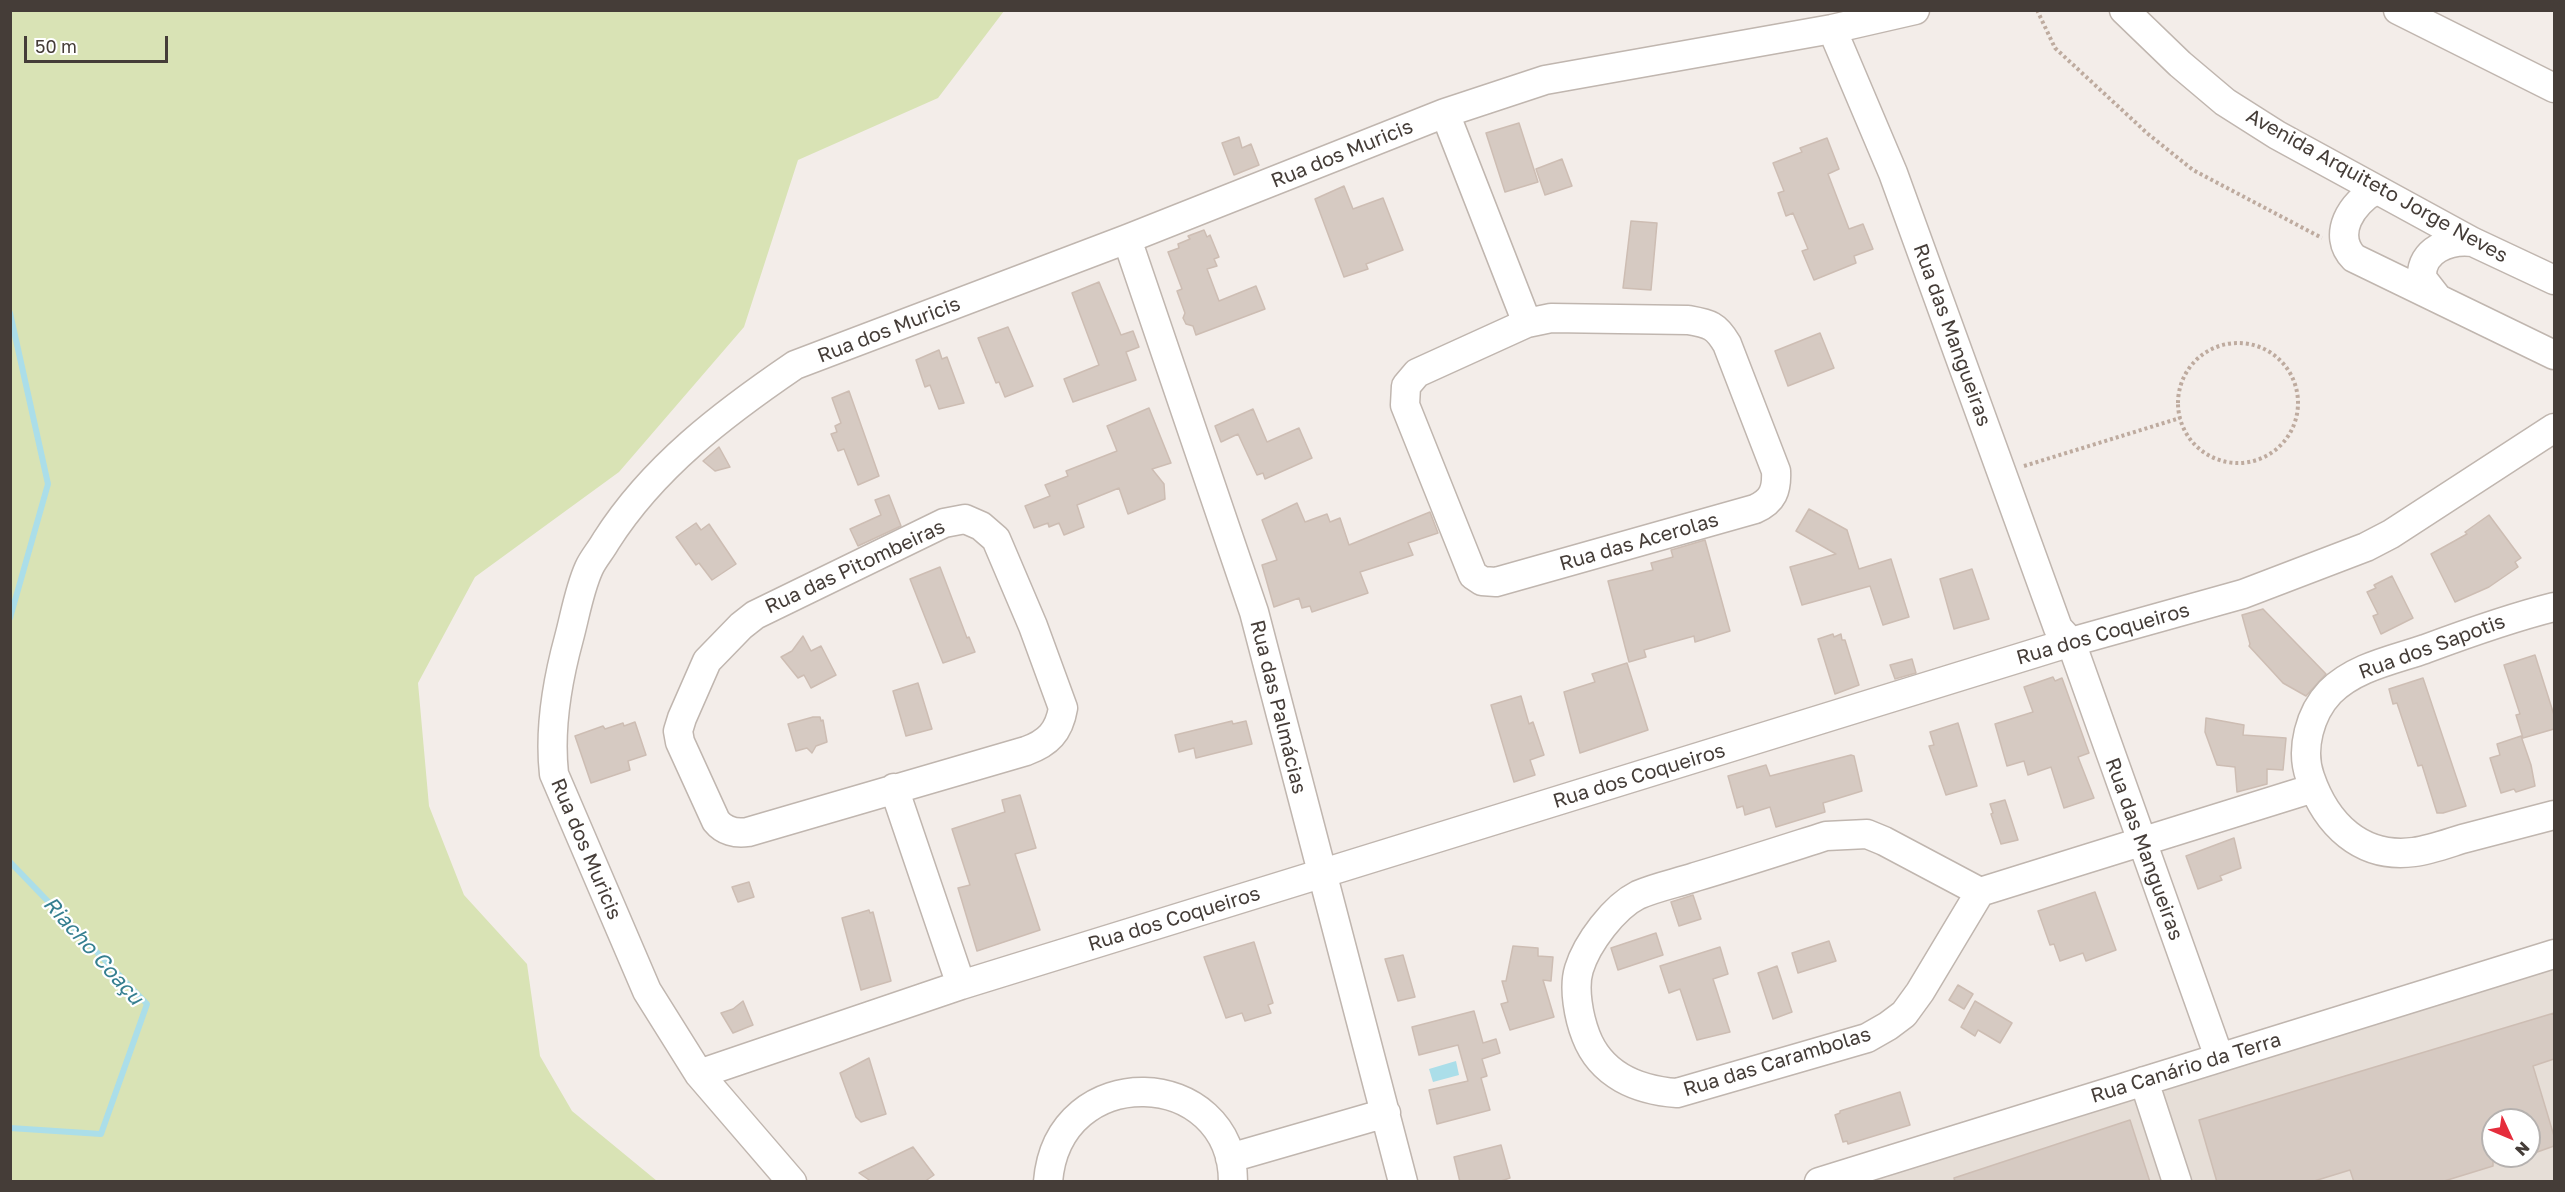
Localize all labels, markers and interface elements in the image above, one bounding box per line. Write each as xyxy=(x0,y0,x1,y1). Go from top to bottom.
scale bar xyxy=(27,24,171,62)
text: 50 m xyxy=(35,35,77,57)
street label: Avenida Arquiteto Jorge Neves xyxy=(2242,104,2512,268)
street label: Rua dos Muricis xyxy=(1268,115,1416,193)
street label: Rua das Mangueiras xyxy=(1908,240,1996,430)
street label: Rua dos Muricis xyxy=(814,292,964,368)
street label: Rua das Acerolas xyxy=(1557,508,1721,576)
street label: Rua das Pitombeiras xyxy=(761,515,949,619)
street label: Rua dos Coqueiros xyxy=(2014,598,2192,670)
street label: Rua dos Sapotis xyxy=(2356,609,2508,685)
street label: Rua das Palmácias xyxy=(1245,617,1311,797)
street label: Rua dos Coqueiros xyxy=(1550,738,1728,814)
street label: Rua das Mangueiras xyxy=(2100,754,2188,944)
street label: Rua dos Muricis xyxy=(545,775,627,923)
street label: Rua dos Coqueiros xyxy=(1085,881,1263,957)
water label: Riacho Coaçu xyxy=(38,892,148,1010)
street label: Rua das Carambolas xyxy=(1680,1022,1874,1102)
street label: Rua Canário da Terra xyxy=(2088,1028,2284,1108)
north arrow xyxy=(2481,1108,2541,1168)
text: N xyxy=(2511,1138,2534,1160)

